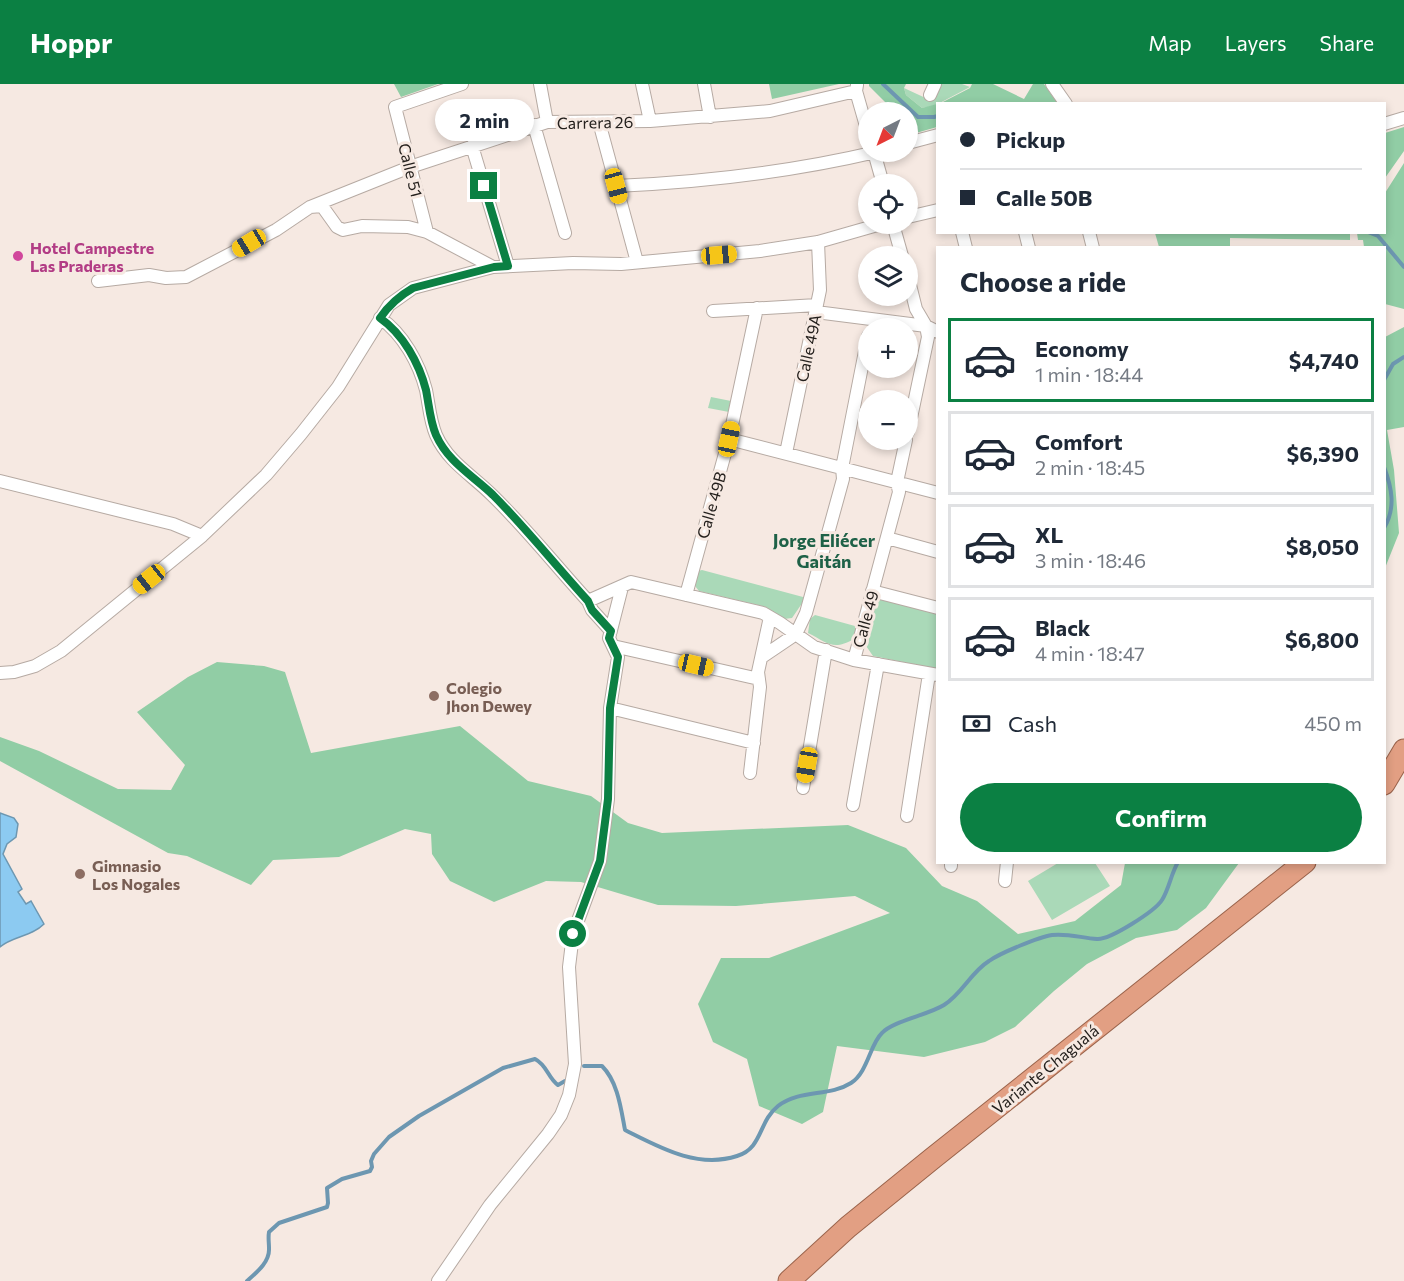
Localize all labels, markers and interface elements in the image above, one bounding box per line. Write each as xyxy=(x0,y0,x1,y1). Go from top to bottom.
text: Hoppr xyxy=(30,25,112,59)
text: Map xyxy=(1148,30,1192,55)
text: Layers xyxy=(1225,30,1287,55)
text: Share xyxy=(1320,30,1374,55)
callout: 2 min xyxy=(434,99,534,141)
north arrow xyxy=(858,102,918,162)
map controls xyxy=(858,102,918,450)
text: 2 min xyxy=(460,108,509,132)
street label: Carrera 26 xyxy=(557,112,633,132)
text: Pickup xyxy=(996,126,1065,153)
street label: Calle 51 xyxy=(395,141,427,199)
car xyxy=(603,166,629,206)
route end xyxy=(470,172,497,199)
button: locate xyxy=(858,174,918,234)
text: Calle 50B xyxy=(996,184,1092,211)
car xyxy=(229,226,269,260)
place label: Hotel Campestre Las Praderas xyxy=(30,238,154,275)
car xyxy=(700,244,738,266)
button: layers xyxy=(858,246,918,306)
marker: Hotel Campestre Las Praderas xyxy=(11,249,25,263)
text: Choose a ride xyxy=(960,265,1126,298)
street label: Calle 49A xyxy=(792,312,824,384)
button: + xyxy=(858,318,918,378)
icon: car xyxy=(963,333,1017,387)
text: Economy xyxy=(1035,335,1129,362)
text: $4,740 xyxy=(1289,347,1359,374)
text: 1 min · 18:44 xyxy=(1035,362,1143,386)
button: − xyxy=(858,390,918,450)
car xyxy=(716,420,742,458)
icon: car xyxy=(963,426,1017,480)
text: Comfort xyxy=(1035,428,1123,455)
text: $6,390 xyxy=(1287,440,1359,467)
text: 2 min · 18:45 xyxy=(1035,455,1145,479)
street label: Calle 49B xyxy=(692,469,730,541)
icon: car xyxy=(963,519,1017,573)
text: XL xyxy=(1035,521,1063,548)
district label: Jorge Eliécer Gaitán xyxy=(773,529,876,572)
text: $8,050 xyxy=(1286,533,1359,560)
text: 3 min · 18:46 xyxy=(1035,548,1146,572)
car xyxy=(129,561,169,597)
street label: Calle 49 xyxy=(848,588,882,650)
icon: car xyxy=(963,612,1017,666)
text: Black xyxy=(1035,614,1090,641)
text: $6,800 xyxy=(1285,626,1359,653)
text: 4 min · 18:47 xyxy=(1035,641,1145,665)
car xyxy=(676,652,716,678)
place label: Colegio Jhon Dewey xyxy=(446,678,532,715)
marker: Colegio Jhon Dewey xyxy=(427,689,441,703)
icon: cash xyxy=(960,707,993,740)
text: Cash xyxy=(1008,710,1057,737)
text: 450 m xyxy=(1304,711,1362,735)
car xyxy=(795,746,819,784)
button: Confirm xyxy=(960,783,1362,852)
place label: Gimnasio Los Nogales xyxy=(92,856,180,893)
marker: Gimnasio Los Nogales xyxy=(73,867,87,881)
route start xyxy=(559,920,586,947)
street label: Variante Chagualá xyxy=(988,1020,1102,1118)

